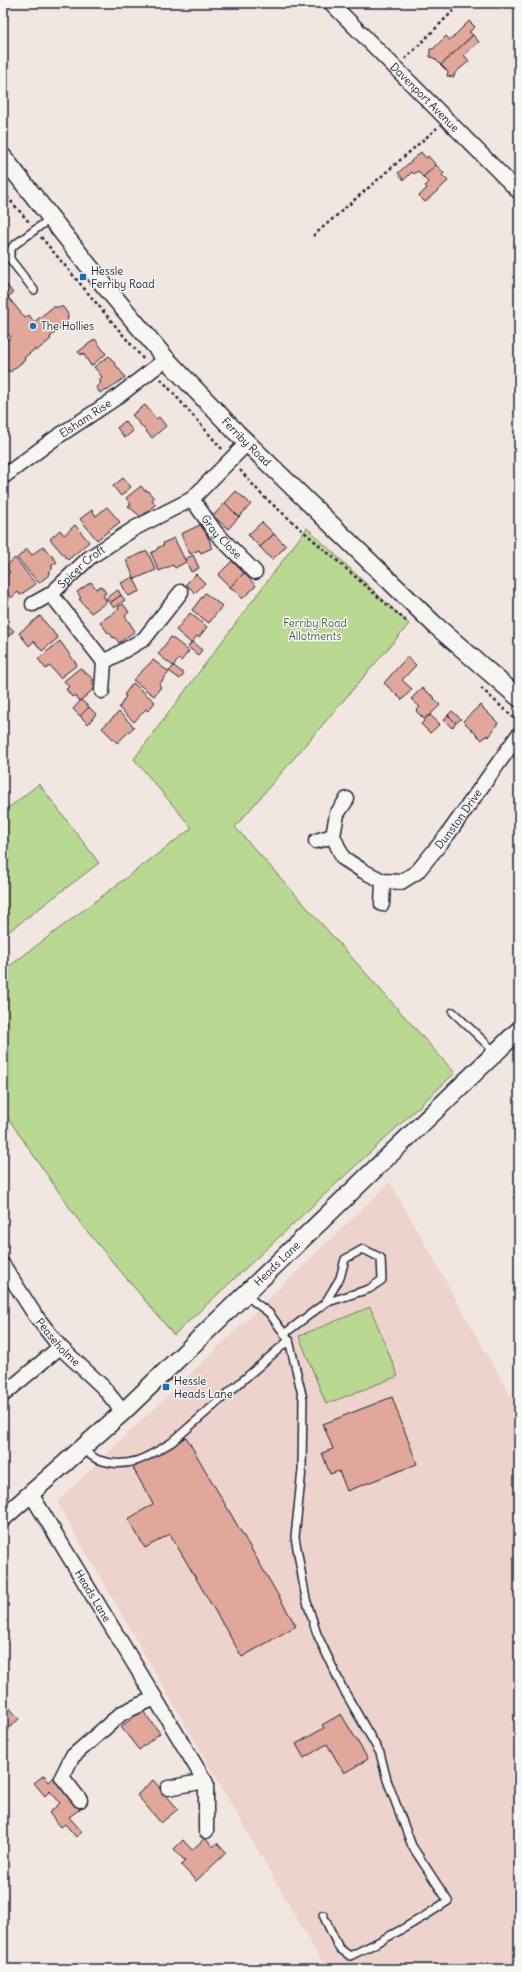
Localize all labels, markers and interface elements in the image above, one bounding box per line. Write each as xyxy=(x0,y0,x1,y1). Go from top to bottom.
street label: Davenport Avenue xyxy=(387,60,462,135)
place label: Hessle Ferriby Road xyxy=(91,264,155,291)
marker: Hessle Ferriby Road xyxy=(78,272,88,282)
place label: The Hollies xyxy=(41,319,94,333)
marker: The Hollies xyxy=(28,321,38,331)
street label: Elsham Rise xyxy=(57,396,114,441)
street label: Ferriby Road xyxy=(219,414,274,470)
street label: Gray Close xyxy=(198,512,245,562)
street label: Spicer Croft xyxy=(55,542,108,591)
park label: Ferriby Road Allotments xyxy=(283,616,347,643)
street label: Dunston Drive xyxy=(432,786,485,852)
street label: Heads Lane xyxy=(251,1238,303,1289)
street label: Peaseholme xyxy=(33,1315,83,1369)
place label: Hessle Heads Lane xyxy=(174,1374,233,1401)
marker: Hessle Heads Lane xyxy=(161,1382,171,1392)
street label: Heads Lane xyxy=(72,1567,114,1624)

